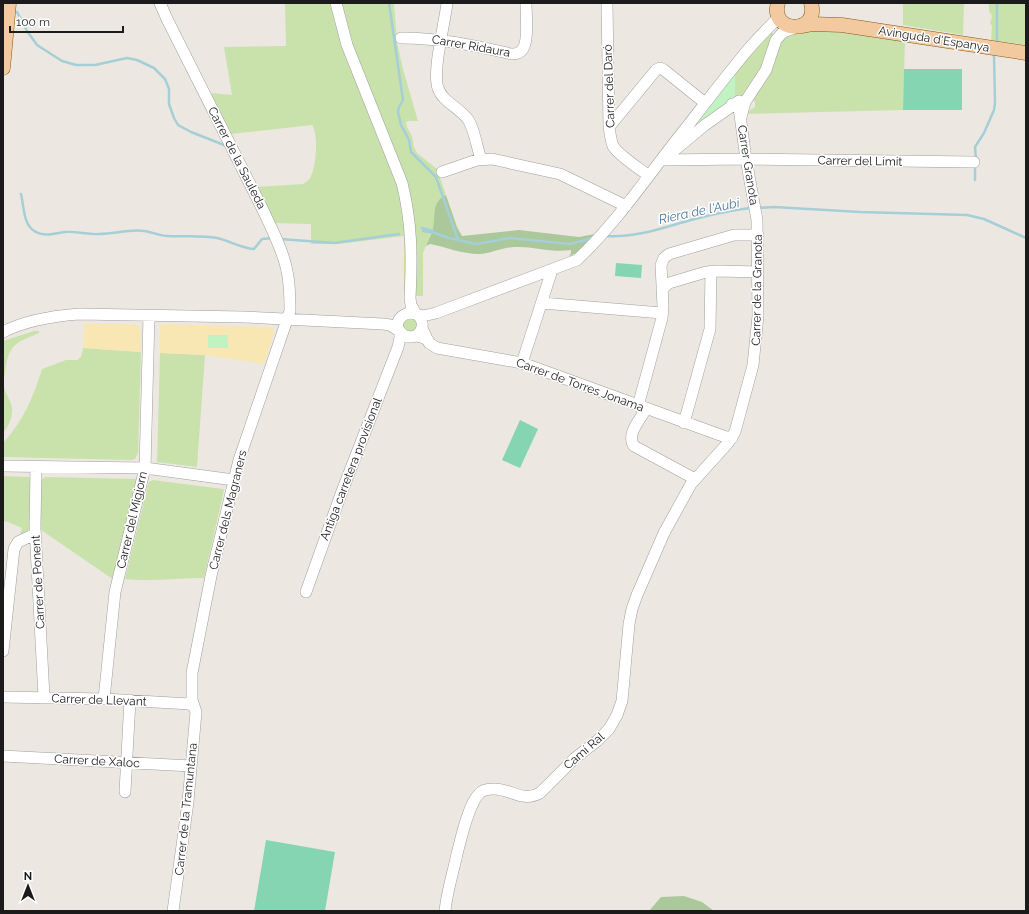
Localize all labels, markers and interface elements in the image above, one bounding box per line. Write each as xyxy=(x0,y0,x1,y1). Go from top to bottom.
scale bar xyxy=(10,8,123,34)
text: 100 m xyxy=(16,15,50,29)
street label: Avinguda d'Espanya xyxy=(878,23,990,55)
street label: Carrer Ridaura xyxy=(431,32,511,60)
street label: Carrer del Daró xyxy=(601,44,617,128)
street label: Carrer de la Sauleda xyxy=(205,105,269,211)
street label: Carrer Granota xyxy=(735,124,761,206)
street label: Carrer del Límit xyxy=(817,153,903,169)
water label: Riera de l'Aubi xyxy=(657,195,742,227)
street label: Carrer de la Granota xyxy=(749,234,765,346)
street label: Carrer de Torres Jonama xyxy=(514,355,646,415)
street label: Antiga carretera provisional xyxy=(317,395,385,542)
street label: Carrer dels Magraners xyxy=(206,449,250,571)
street label: Carrer del Migjorn xyxy=(114,470,150,570)
street label: Carrer de Ponent xyxy=(29,535,47,629)
street label: Carrer de Llevant xyxy=(51,691,147,709)
street label: Camí Ral xyxy=(561,729,608,772)
street label: Carrer de la Tramuntana xyxy=(172,742,200,876)
street label: Carrer de Xaloc xyxy=(54,752,140,770)
north arrow xyxy=(8,866,48,906)
text: N xyxy=(24,870,32,883)

